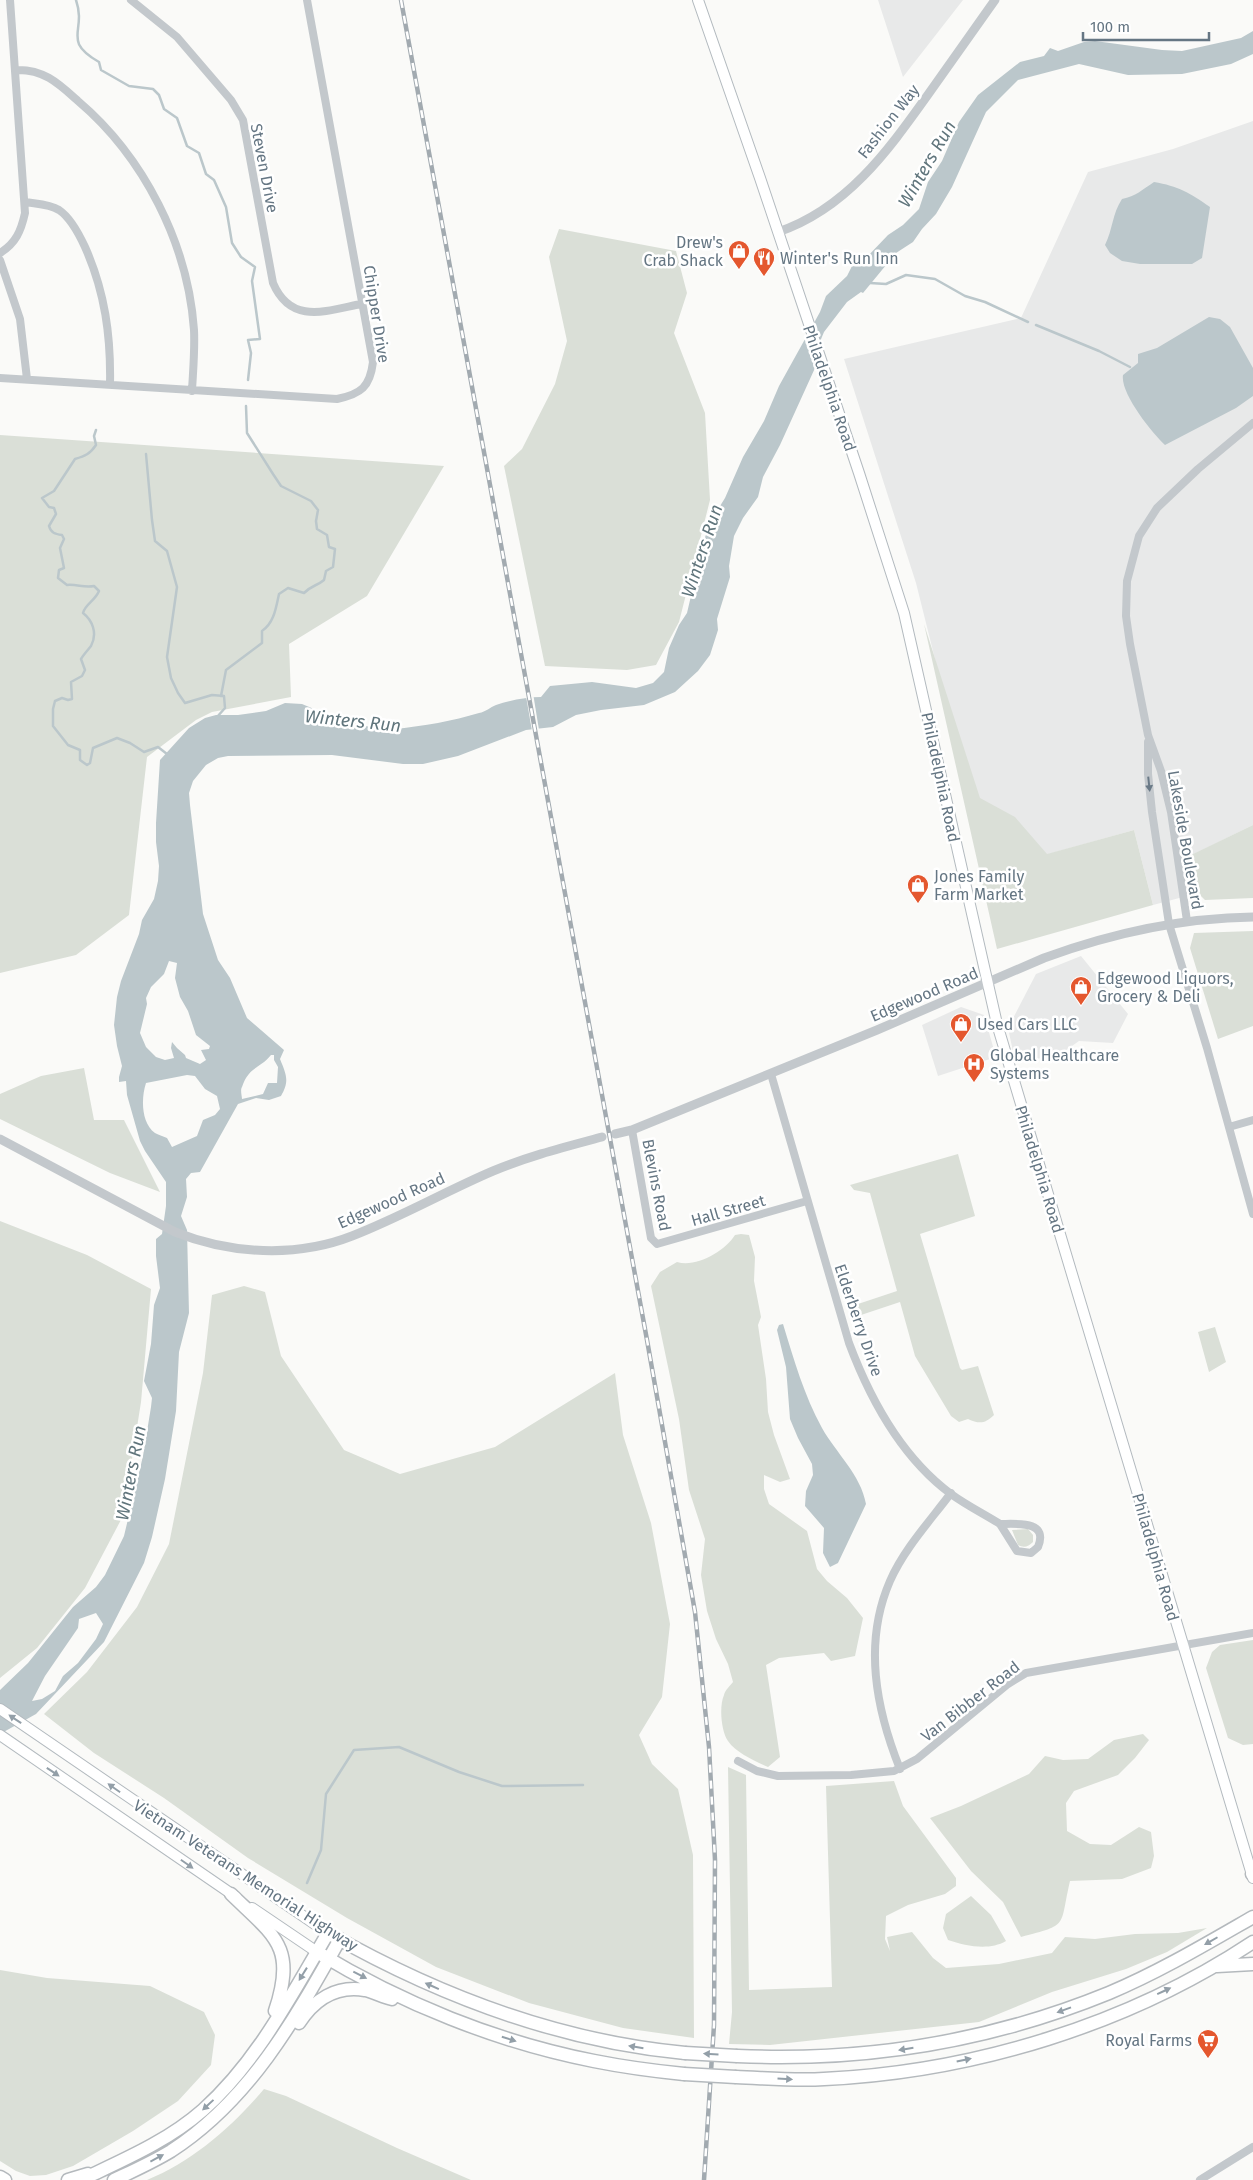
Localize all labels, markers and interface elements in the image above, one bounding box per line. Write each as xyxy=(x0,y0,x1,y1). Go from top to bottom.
scale bar xyxy=(1083,10,1209,42)
text: 100 m xyxy=(1090,18,1130,36)
street label: Fashion Way xyxy=(854,80,923,162)
water label: Winters Run xyxy=(893,117,961,211)
street label: Steven Drive xyxy=(247,122,282,214)
place label: Drew's Crab Shack xyxy=(644,233,724,270)
shop icon: Drew's Crab Shack xyxy=(727,239,751,270)
restaurant icon: Winter's Run Inn xyxy=(752,246,776,277)
place label: Winter's Run Inn xyxy=(780,249,899,268)
street label: Chipper Drive xyxy=(359,264,394,364)
street label: Philadelphia Road xyxy=(799,322,860,454)
water label: Winters Run xyxy=(677,502,727,600)
water label: Winters Run xyxy=(304,705,402,737)
street label: Philadelphia Road xyxy=(917,710,964,844)
street label: Lakeside Boulevard xyxy=(1164,769,1207,911)
one-way arrow xyxy=(1145,776,1153,792)
place label: Jones Family Farm Market xyxy=(934,867,1024,904)
shop icon: Jones Family Farm Market xyxy=(906,873,930,904)
street label: Edgewood Road xyxy=(867,963,981,1026)
place label: Edgewood Liquors, Grocery & Deli xyxy=(1097,969,1234,1006)
shop icon: Edgewood Liquors, Grocery & Deli xyxy=(1069,975,1093,1006)
shop icon: Used Cars LLC xyxy=(949,1012,973,1043)
place label: Used Cars LLC xyxy=(977,1015,1077,1034)
place label: Global Healthcare Systems xyxy=(990,1046,1119,1083)
hospital icon: Global Healthcare Systems xyxy=(962,1052,986,1083)
street label: Philadelphia Road xyxy=(1011,1103,1068,1235)
street label: Blevins Road xyxy=(638,1137,675,1233)
street label: Edgewood Road xyxy=(335,1168,448,1233)
street label: Hall Street xyxy=(689,1191,768,1230)
street label: Elderberry Drive xyxy=(830,1261,887,1379)
water label: Winters Run xyxy=(111,1423,151,1523)
street label: Philadelphia Road xyxy=(1128,1491,1183,1623)
street label: Van Bibber Road xyxy=(917,1657,1023,1746)
one-way arrow xyxy=(8,1714,21,1724)
one-way arrow xyxy=(46,1767,60,1776)
one-way arrow xyxy=(107,1783,121,1792)
street label: Vietnam Veterans Memorial Highway xyxy=(130,1796,362,1955)
one-way arrow xyxy=(180,1859,194,1869)
one-way arrow xyxy=(1204,1937,1218,1946)
one-way arrow xyxy=(298,1968,307,1981)
one-way arrow xyxy=(352,1971,367,1979)
one-way arrow xyxy=(425,1982,439,1990)
one-way arrow xyxy=(1156,1987,1171,1995)
one-way arrow xyxy=(1056,2006,1071,2014)
supermarket icon: Royal Farms xyxy=(1196,2028,1220,2059)
place label: Royal Farms xyxy=(1105,2031,1192,2050)
one-way arrow xyxy=(502,2035,517,2043)
one-way arrow xyxy=(628,2043,644,2051)
one-way arrow xyxy=(898,2045,914,2053)
one-way arrow xyxy=(703,2050,719,2058)
one-way arrow xyxy=(956,2056,972,2064)
one-way arrow xyxy=(777,2076,793,2084)
one-way arrow xyxy=(202,2099,214,2111)
one-way arrow xyxy=(150,2154,165,2162)

